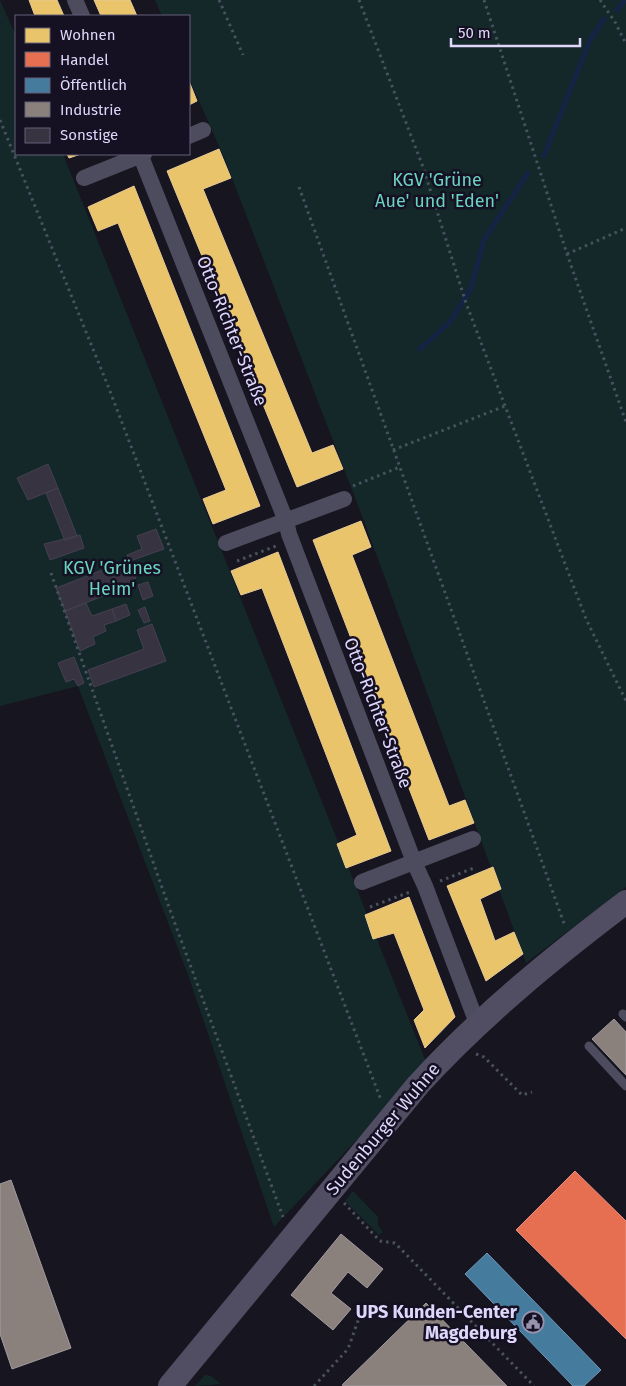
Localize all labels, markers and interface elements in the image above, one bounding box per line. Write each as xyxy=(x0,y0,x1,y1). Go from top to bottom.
legend xyxy=(15,15,190,155)
scale bar xyxy=(451,15,580,47)
text: 50 m xyxy=(458,24,491,42)
text: Wohnen xyxy=(60,26,116,44)
text: Handel xyxy=(60,51,109,69)
text: Öffentlich xyxy=(60,76,127,94)
text: Industrie xyxy=(60,101,122,119)
text: Sonstige xyxy=(60,126,118,144)
park label: KGV 'Grüne Aue' und 'Eden' xyxy=(375,169,499,212)
street label: Otto-Richter-Straße xyxy=(192,253,272,409)
park label: KGV 'Grünes Heim' xyxy=(63,557,161,600)
street label: Otto-Richter-Straße xyxy=(339,634,417,792)
street label: Sudenburger Wuhne xyxy=(321,1058,445,1200)
place label: UPS Kunden-Center Magdeburg xyxy=(356,1301,518,1344)
public building icon: UPS Kunden-Center Magdeburg xyxy=(521,1310,545,1334)

